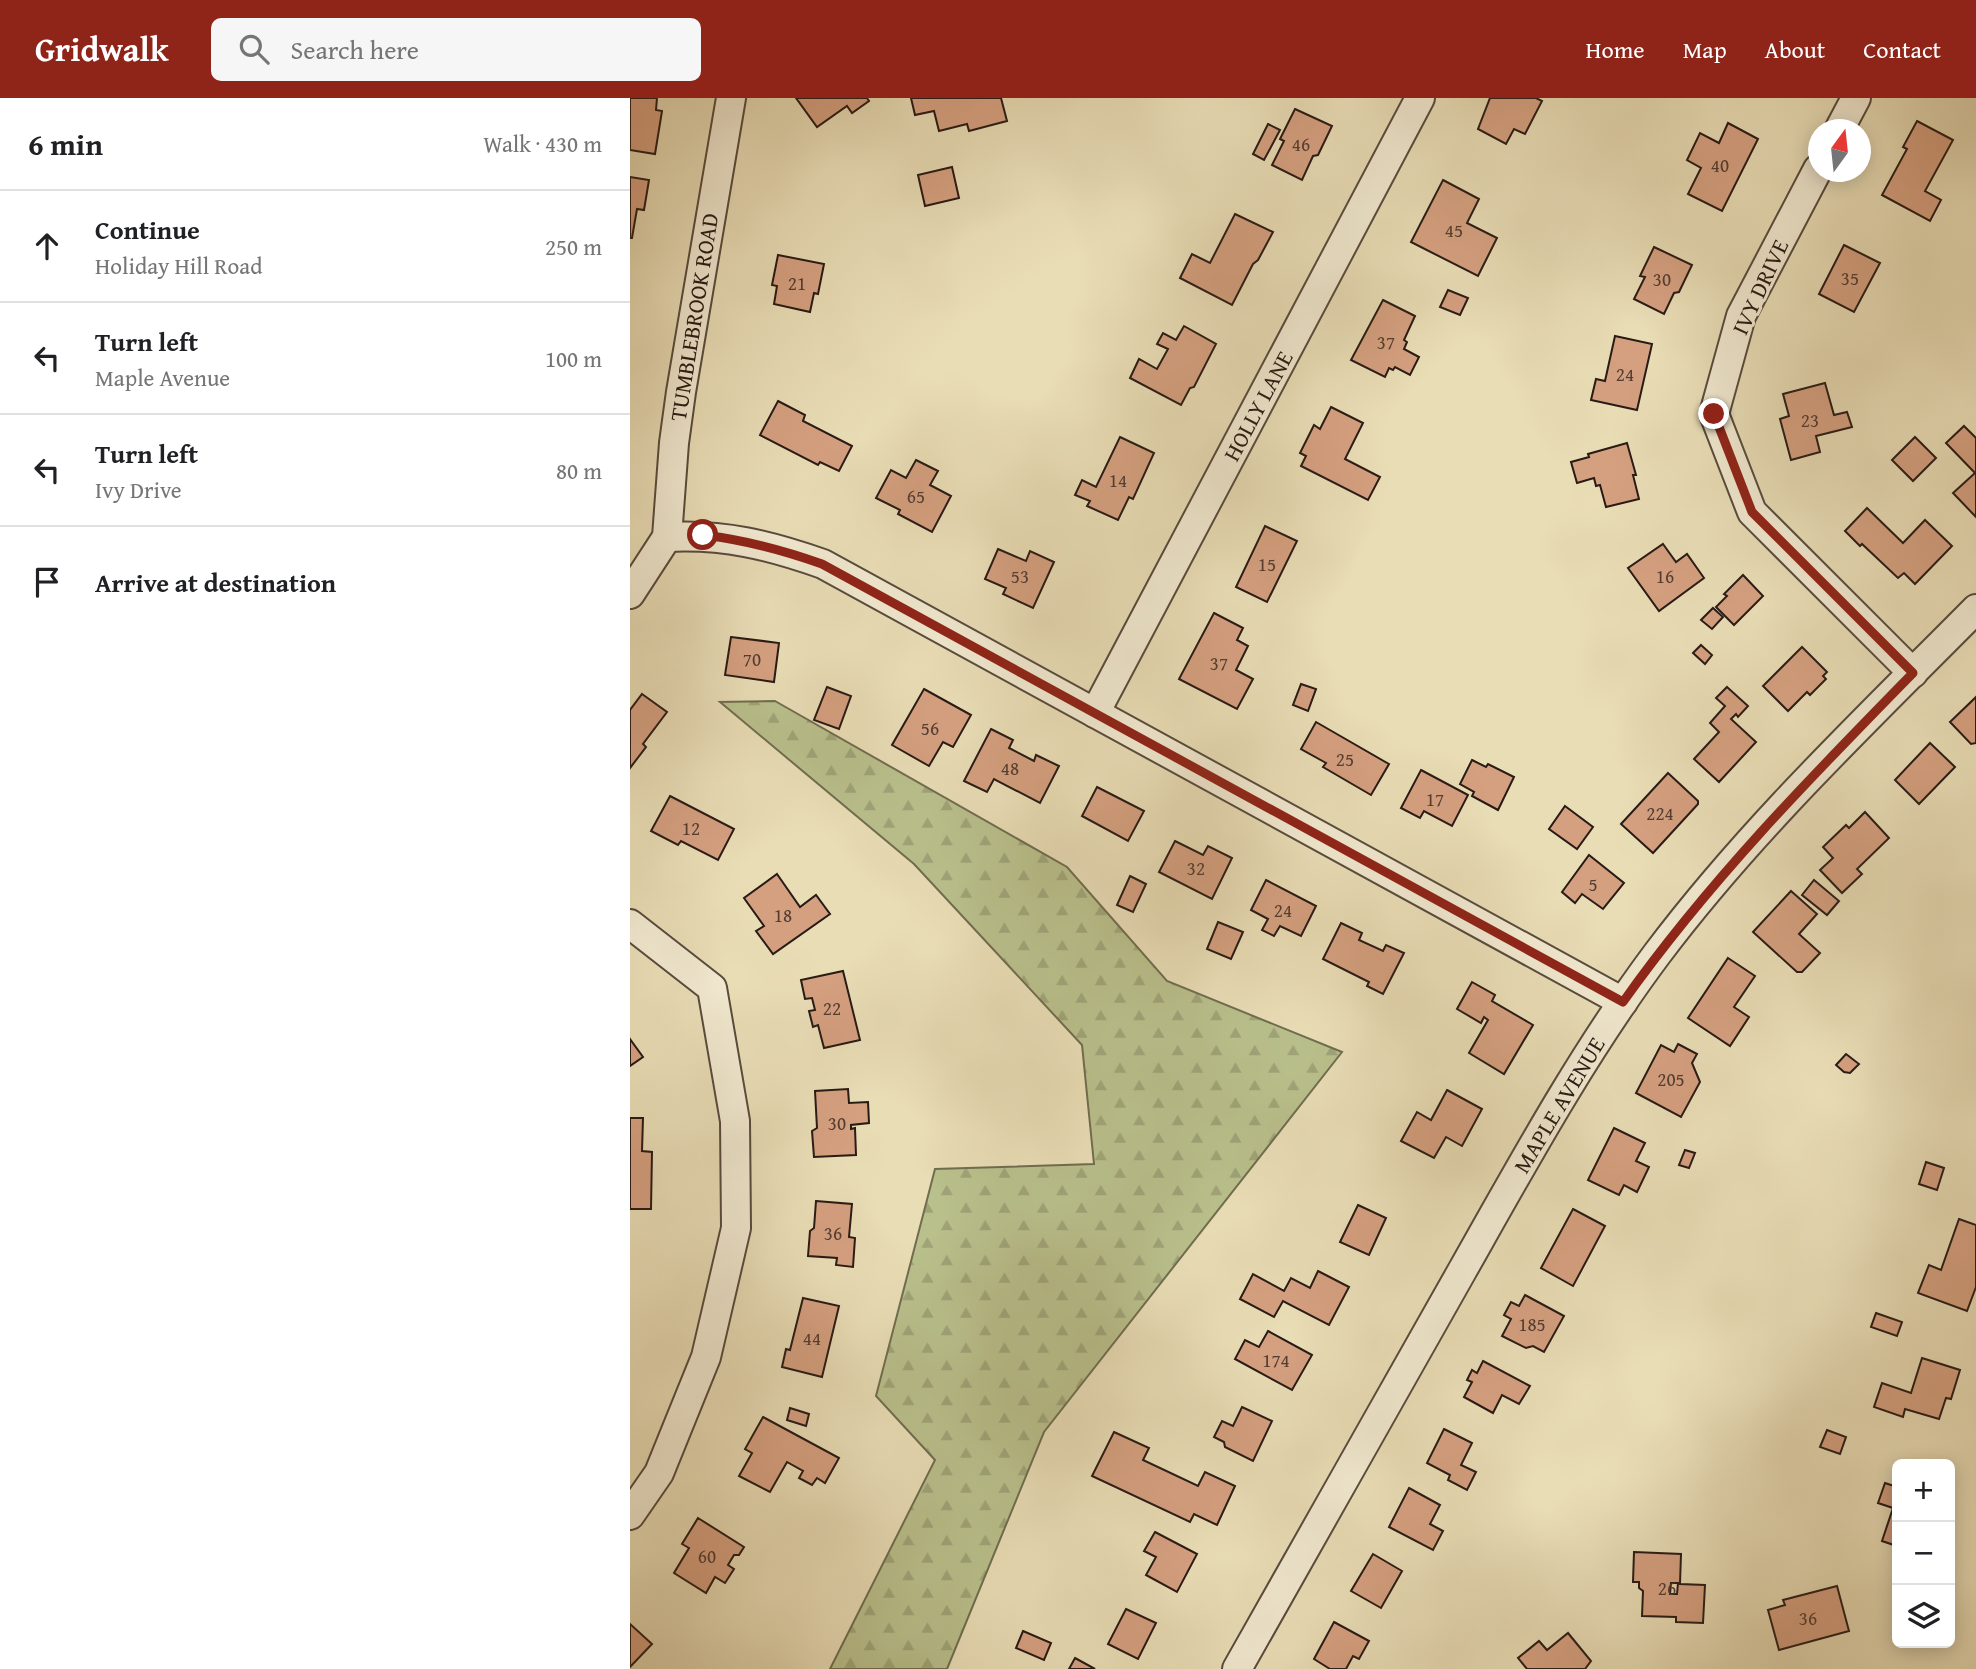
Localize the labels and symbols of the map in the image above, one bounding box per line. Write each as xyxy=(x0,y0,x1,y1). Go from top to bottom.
north arrow xyxy=(1808,119,1871,182)
house number: 46 xyxy=(1292,130,1310,158)
house number: 40 xyxy=(1711,151,1729,179)
street label: TUMBLEBROOK ROAD xyxy=(661,211,726,423)
house number: 45 xyxy=(1445,216,1463,244)
street label: IVY DRIVE xyxy=(1723,234,1796,340)
house number: 35 xyxy=(1841,264,1859,292)
house number: 30 xyxy=(1653,265,1671,293)
house number: 21 xyxy=(788,269,806,297)
house number: 37 xyxy=(1377,328,1395,356)
street label: HOLLY LANE xyxy=(1215,345,1300,467)
house number: 24 xyxy=(1616,360,1634,388)
route end xyxy=(1698,398,1729,429)
house number: 23 xyxy=(1801,406,1819,434)
house number: 14 xyxy=(1109,466,1127,494)
house number: 65 xyxy=(907,482,925,510)
route start xyxy=(687,519,718,550)
house number: 15 xyxy=(1258,550,1276,578)
house number: 53 xyxy=(1011,562,1029,590)
house number: 16 xyxy=(1656,562,1674,590)
house number: 70 xyxy=(743,645,761,673)
house number: 37 xyxy=(1210,649,1228,677)
house number: 56 xyxy=(921,714,939,742)
house number: 25 xyxy=(1336,745,1354,773)
house number: 48 xyxy=(1001,754,1019,782)
house number: 17 xyxy=(1426,785,1444,813)
house number: 224 xyxy=(1646,799,1674,827)
house number: 12 xyxy=(682,814,700,842)
house number: 32 xyxy=(1187,854,1205,882)
house number: 5 xyxy=(1588,870,1598,898)
house number: 24 xyxy=(1274,896,1292,924)
house number: 18 xyxy=(774,901,792,929)
house number: 22 xyxy=(823,994,841,1022)
street label: MAPLE AVENUE xyxy=(1505,1030,1612,1179)
house number: 205 xyxy=(1657,1065,1685,1093)
house number: 30 xyxy=(828,1109,846,1137)
house number: 36 xyxy=(824,1219,842,1247)
house number: 185 xyxy=(1518,1310,1546,1338)
house number: 44 xyxy=(803,1324,821,1352)
house number: 174 xyxy=(1262,1346,1290,1374)
house number: 60 xyxy=(698,1542,716,1570)
house number: 26 xyxy=(1658,1574,1676,1602)
house number: 36 xyxy=(1799,1604,1817,1632)

